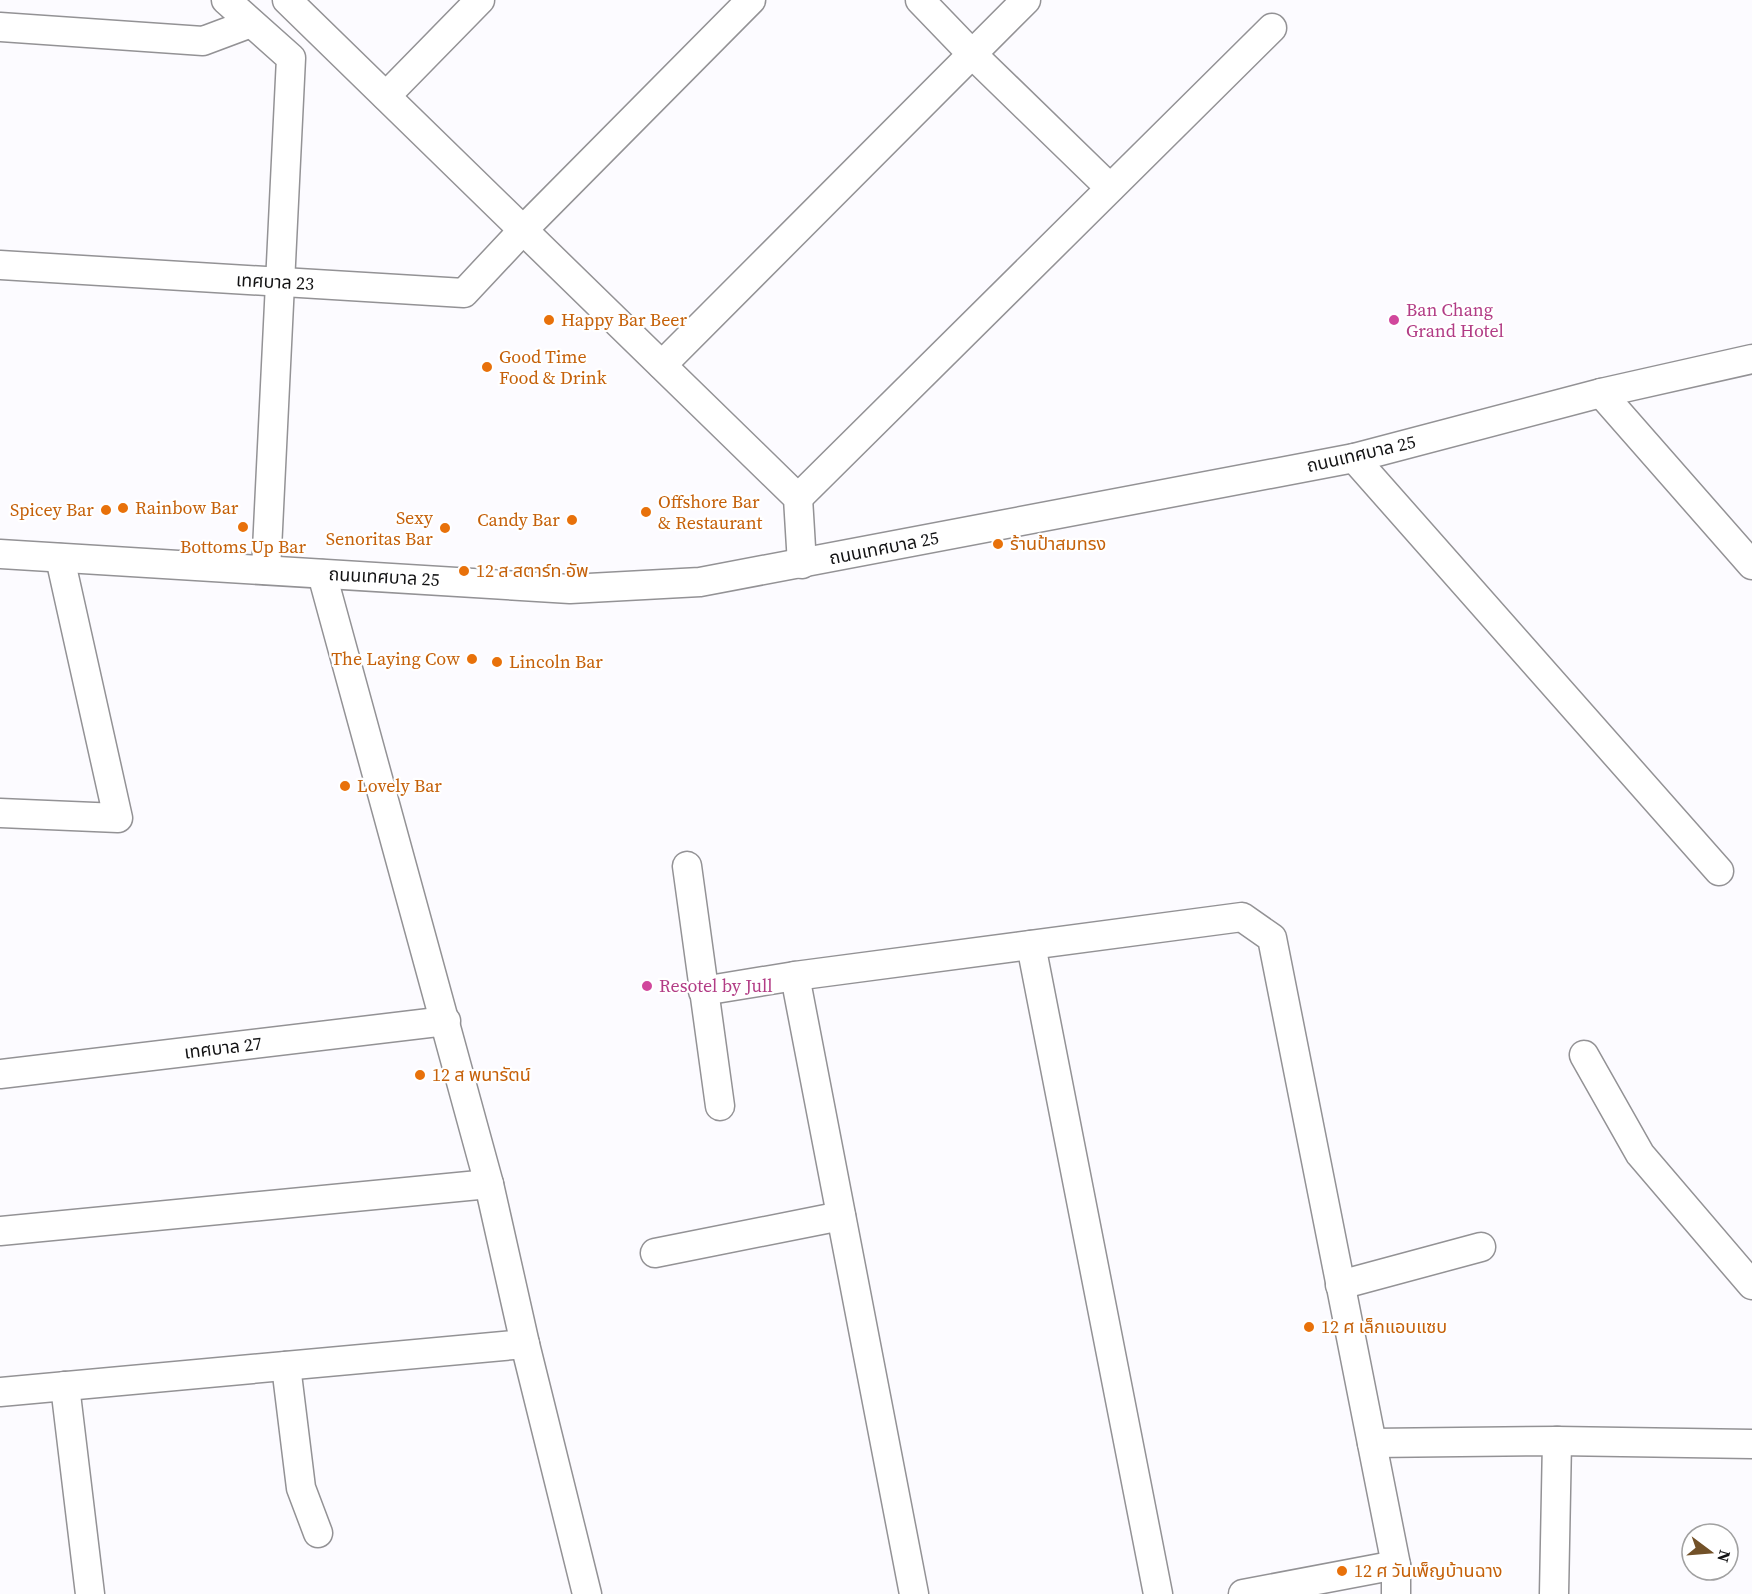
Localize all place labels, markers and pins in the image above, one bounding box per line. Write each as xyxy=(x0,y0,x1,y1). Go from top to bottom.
place label: Ban Chang Grand Hotel xyxy=(1406,297,1504,343)
place label: Happy Bar Beer xyxy=(561,307,688,332)
marker: Happy Bar Beer xyxy=(542,313,556,327)
marker: Ban Chang Grand Hotel xyxy=(1387,313,1401,327)
place label: Good Time Food & Drink xyxy=(499,344,607,390)
marker: Good Time Food & Drink xyxy=(480,360,494,374)
place label: Offshore Bar & Restaurant xyxy=(658,489,762,535)
place label: Rainbow Bar xyxy=(135,495,239,520)
place label: Spicey Bar xyxy=(10,497,94,522)
marker: Rainbow Bar xyxy=(116,501,130,515)
marker: Spicey Bar xyxy=(99,503,113,517)
place label: Sexy Senoritas Bar xyxy=(326,505,434,551)
marker: Offshore Bar & Restaurant xyxy=(639,505,653,519)
place label: Candy Bar xyxy=(477,507,560,532)
marker: Candy Bar xyxy=(565,513,579,527)
marker: Bottoms Up Bar xyxy=(236,520,250,534)
marker: Sexy Senoritas Bar xyxy=(438,521,452,535)
place label: ร้านป้าสมทรง xyxy=(1010,531,1106,556)
place label: Bottoms Up Bar xyxy=(180,534,306,559)
marker: ร้านป้าสมทรง xyxy=(991,537,1005,551)
place label: 12 ส สตาร์ท อัพ xyxy=(476,558,589,583)
marker: 12 ส สตาร์ท อัพ xyxy=(457,564,471,578)
place label: The Laying Cow xyxy=(331,646,460,671)
place label: Lincoln Bar xyxy=(509,649,603,674)
marker: The Laying Cow xyxy=(465,652,479,666)
marker: Lincoln Bar xyxy=(490,655,504,669)
place label: Lovely Bar xyxy=(357,773,442,798)
marker: Lovely Bar xyxy=(338,779,352,793)
place label: Resotel by Jull xyxy=(659,973,773,998)
marker: Resotel by Jull xyxy=(640,979,654,993)
place label: 12 ส พนารัตน์ xyxy=(432,1062,531,1087)
marker: 12 ส พนารัตน์ xyxy=(413,1068,427,1082)
place label: 12 ศ เล็กแอบแซบ xyxy=(1321,1314,1447,1339)
marker: 12 ศ เล็กแอบแซบ xyxy=(1302,1320,1316,1334)
place label: 12 ศ วันเพ็ญบ้านฉาง xyxy=(1354,1558,1502,1583)
marker: 12 ศ วันเพ็ญบ้านฉาง xyxy=(1335,1564,1349,1578)

